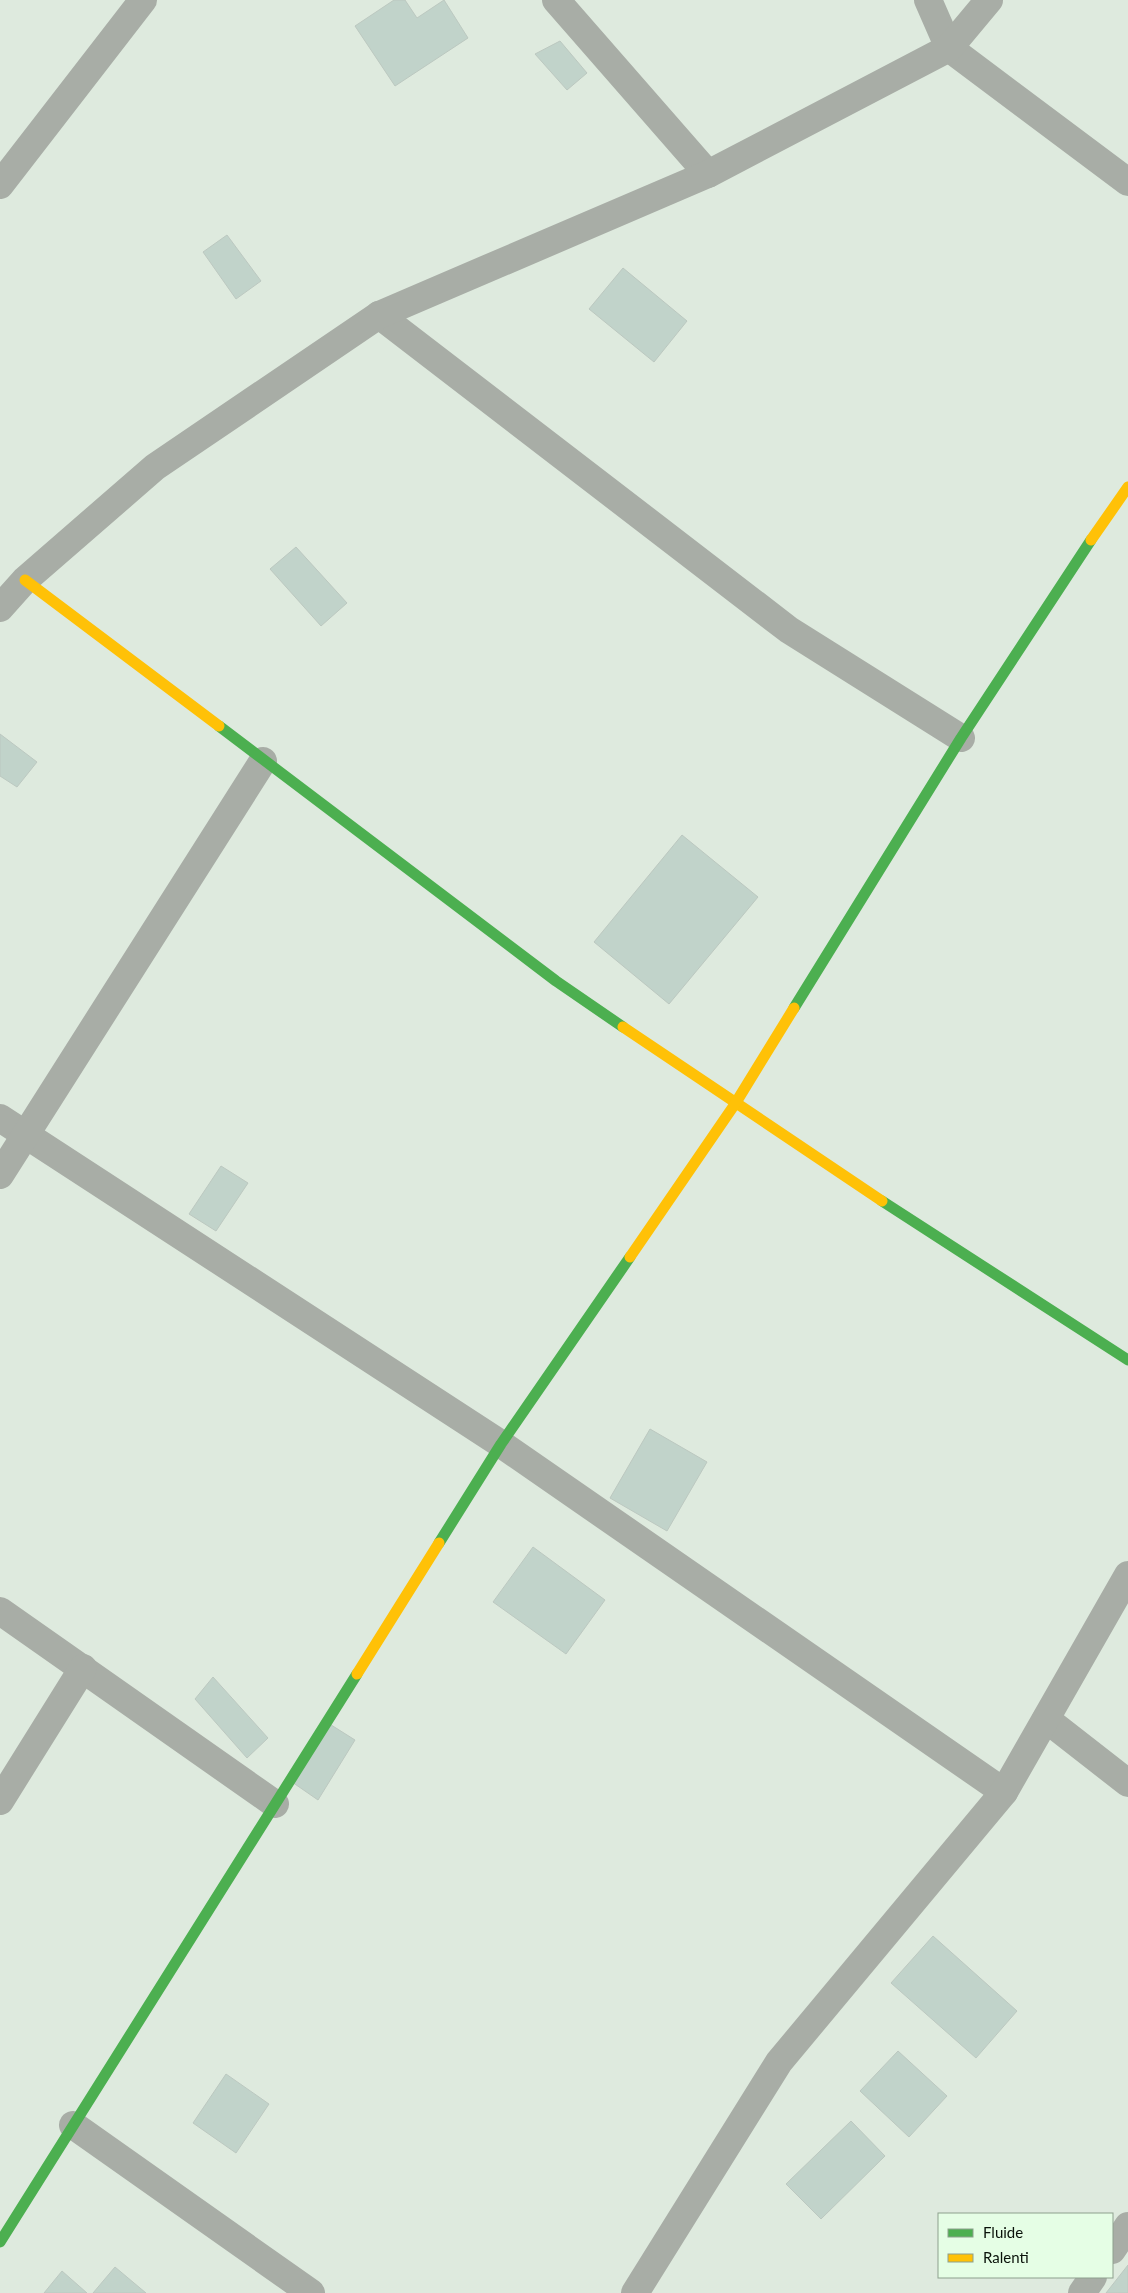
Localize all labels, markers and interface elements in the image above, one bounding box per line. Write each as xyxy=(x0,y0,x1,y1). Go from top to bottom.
legend xyxy=(938,2213,1113,2278)
text: Fluide xyxy=(983,2223,1023,2241)
text: Ralenti xyxy=(983,2248,1029,2266)

